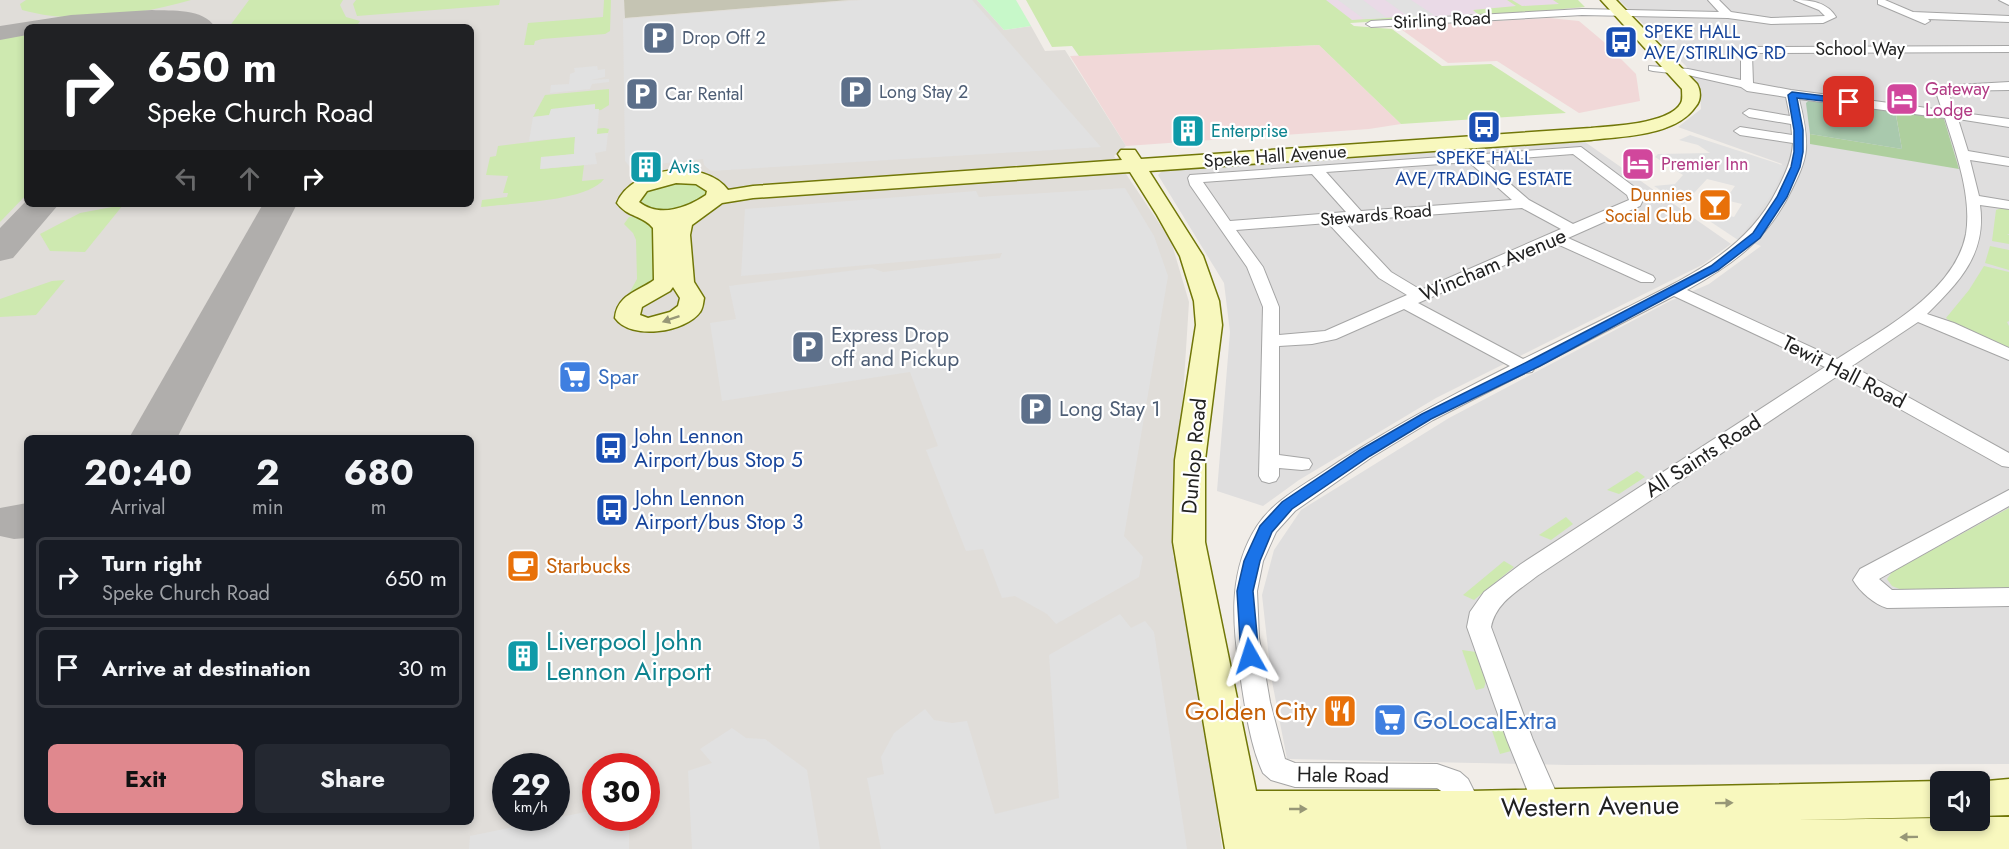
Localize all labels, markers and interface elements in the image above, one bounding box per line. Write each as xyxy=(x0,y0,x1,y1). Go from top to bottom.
street label: Stirling Road xyxy=(1392,4,1492,36)
place label: SPEKE HALL AVE/STIRLING RD xyxy=(1644,19,1786,66)
parking icon: Drop Off 2 xyxy=(641,20,677,56)
bus stop icon: SPEKE HALL AVE/STIRLING RD xyxy=(1603,24,1639,60)
place label: Drop Off 2 xyxy=(682,25,766,51)
street label: School Way xyxy=(1815,36,1905,62)
text: 650 m xyxy=(147,37,277,98)
icon: right xyxy=(48,48,126,126)
parking icon: Long Stay 2 xyxy=(838,74,874,110)
parking icon: Car Rental xyxy=(624,76,660,112)
pin xyxy=(1823,76,1874,127)
place label: Gateway Lodge xyxy=(1925,76,1990,123)
place label: Long Stay 2 xyxy=(879,79,968,105)
place label: Car Rental xyxy=(665,81,743,107)
hotel icon: Gateway Lodge xyxy=(1884,81,1920,117)
icon: arrive xyxy=(1832,85,1865,118)
text: Speke Church Road xyxy=(147,93,374,132)
bus stop icon: SPEKE HALL AVE/TRADING ESTATE xyxy=(1466,109,1502,145)
building icon: Enterprise xyxy=(1170,113,1206,149)
place label: Enterprise xyxy=(1211,118,1288,144)
street label: Speke Hall Avenue xyxy=(1203,138,1347,174)
place label: SPEKE HALL AVE/TRADING ESTATE xyxy=(1395,145,1573,192)
hotel icon: Premier Inn xyxy=(1620,146,1656,182)
building icon: Avis xyxy=(628,149,664,185)
place label: Premier Inn xyxy=(1661,151,1749,177)
place label: Avis xyxy=(669,154,700,180)
icon: left xyxy=(170,162,203,195)
icon: ahead xyxy=(233,162,266,195)
icon: right xyxy=(296,162,329,195)
place label: Dunnies Social Club xyxy=(1605,182,1692,229)
bar icon: Dunnies Social Club xyxy=(1697,187,1733,223)
street label: Stewards Road xyxy=(1319,197,1433,233)
street label: Wincham Avenue xyxy=(1415,221,1571,309)
one-way arrow xyxy=(662,315,680,325)
place label: Express Drop off and Pickup xyxy=(831,320,959,374)
street label: Tewit Hall Road xyxy=(1777,328,1911,416)
parking icon: Express Drop off and Pickup xyxy=(790,329,826,365)
supermarket icon: Spar xyxy=(557,359,593,395)
place label: Spar xyxy=(598,362,640,392)
parking icon: Long Stay 1 xyxy=(1018,391,1054,427)
place label: Long Stay 1 xyxy=(1059,394,1161,424)
street label: Dunlop Road xyxy=(1174,397,1214,515)
street label: All Saints Road xyxy=(1639,407,1767,505)
place label: John Lennon Airport/bus Stop 5 xyxy=(631,421,803,475)
bus stop icon: John Lennon Airport/bus Stop 5 xyxy=(593,430,629,466)
text: 20:40 xyxy=(84,446,192,498)
text: 2 xyxy=(256,446,280,498)
text: 680 xyxy=(343,446,414,498)
place label: John Lennon Airport/bus Stop 3 xyxy=(632,483,804,537)
bus stop icon: John Lennon Airport/bus Stop 3 xyxy=(594,492,630,528)
text: Arrival xyxy=(110,493,166,522)
text: min xyxy=(252,493,283,522)
text: m xyxy=(371,493,386,522)
text: Turn right xyxy=(102,547,202,579)
cafe icon: Starbucks xyxy=(505,548,541,584)
place label: Starbucks xyxy=(546,551,631,581)
icon: right xyxy=(51,561,84,594)
text: 650 m xyxy=(385,562,447,594)
text: Speke Church Road xyxy=(102,579,270,608)
place label: Liverpool John Lennon Airport xyxy=(546,622,712,690)
position arrow xyxy=(1218,624,1282,688)
building icon: Liverpool John Lennon Airport xyxy=(505,638,541,674)
icon: arrive xyxy=(51,651,84,684)
text: Arrive at destination xyxy=(102,652,311,684)
text: 30 m xyxy=(398,652,447,684)
place label: Golden City xyxy=(1185,692,1318,730)
restaurant icon: Golden City xyxy=(1322,693,1358,729)
place label: GoLocalExtra xyxy=(1413,701,1557,739)
supermarket icon: GoLocalExtra xyxy=(1372,702,1408,738)
button: Exit xyxy=(48,744,243,813)
button: Share xyxy=(255,744,450,813)
speed limit sign: 30 xyxy=(582,753,660,831)
street label: Hale Road xyxy=(1297,759,1389,791)
text: 29 xyxy=(511,763,551,806)
map controls xyxy=(1930,771,1990,831)
button: sound xyxy=(1930,771,1990,831)
street label: Western Avenue xyxy=(1500,785,1680,827)
text: km/h xyxy=(514,796,548,818)
one-way arrow xyxy=(1714,798,1733,808)
one-way arrow xyxy=(1288,804,1307,814)
one-way arrow xyxy=(1899,833,1918,842)

